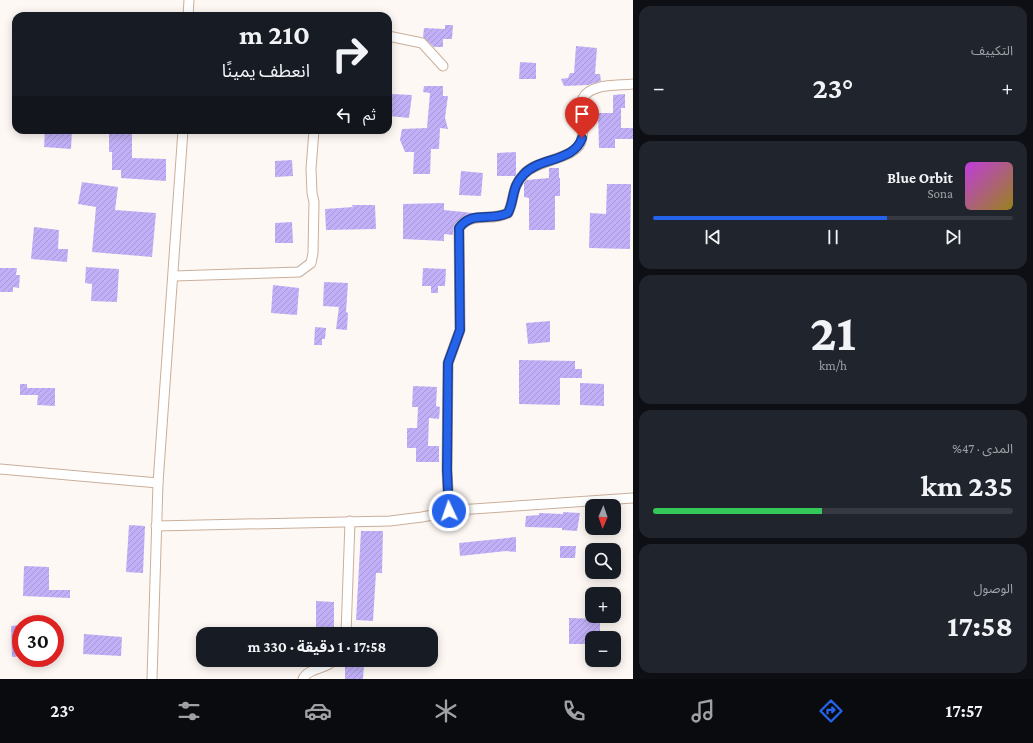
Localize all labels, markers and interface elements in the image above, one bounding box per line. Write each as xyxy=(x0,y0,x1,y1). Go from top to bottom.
text: 210 m xyxy=(239,19,310,50)
icon: right xyxy=(324,28,376,80)
text: التكييف xyxy=(971,43,1013,58)
text: انعطف يمينًا xyxy=(222,61,310,81)
text: 23° xyxy=(812,71,854,104)
text: − xyxy=(653,75,665,100)
text: + xyxy=(1001,75,1013,100)
pin xyxy=(565,97,599,138)
icon: arrive xyxy=(571,103,593,125)
icon: left xyxy=(333,104,355,126)
text: ثم xyxy=(363,107,376,123)
text: Blue Orbit xyxy=(887,170,953,186)
text: Sona xyxy=(927,186,953,201)
icon: previous xyxy=(702,226,724,248)
icon: pause xyxy=(822,226,844,248)
icon: next xyxy=(942,226,964,248)
text: 21 xyxy=(810,303,856,361)
text: km/h xyxy=(819,358,847,373)
text: المدى · 47% xyxy=(952,441,1013,456)
text: 235 km xyxy=(921,469,1013,502)
position arrow xyxy=(428,490,470,532)
north arrow xyxy=(585,499,621,535)
map controls xyxy=(585,499,621,667)
button: search xyxy=(585,543,621,579)
text: الوصول xyxy=(973,581,1013,596)
button: + xyxy=(585,587,621,623)
text: 17:58 xyxy=(947,609,1013,642)
speed limit sign: 30 xyxy=(12,615,64,667)
button: − xyxy=(585,631,621,667)
text: 17:58 · 1 دقيقة · 330 m xyxy=(248,639,386,655)
icon: filters xyxy=(175,697,203,725)
icon: car xyxy=(304,697,332,725)
icon: climate xyxy=(432,697,460,725)
icon: phone xyxy=(560,697,588,725)
icon: music xyxy=(689,697,717,725)
icon: directions xyxy=(817,697,845,725)
text: 23° xyxy=(50,701,75,721)
text: 17:57 xyxy=(946,701,983,721)

